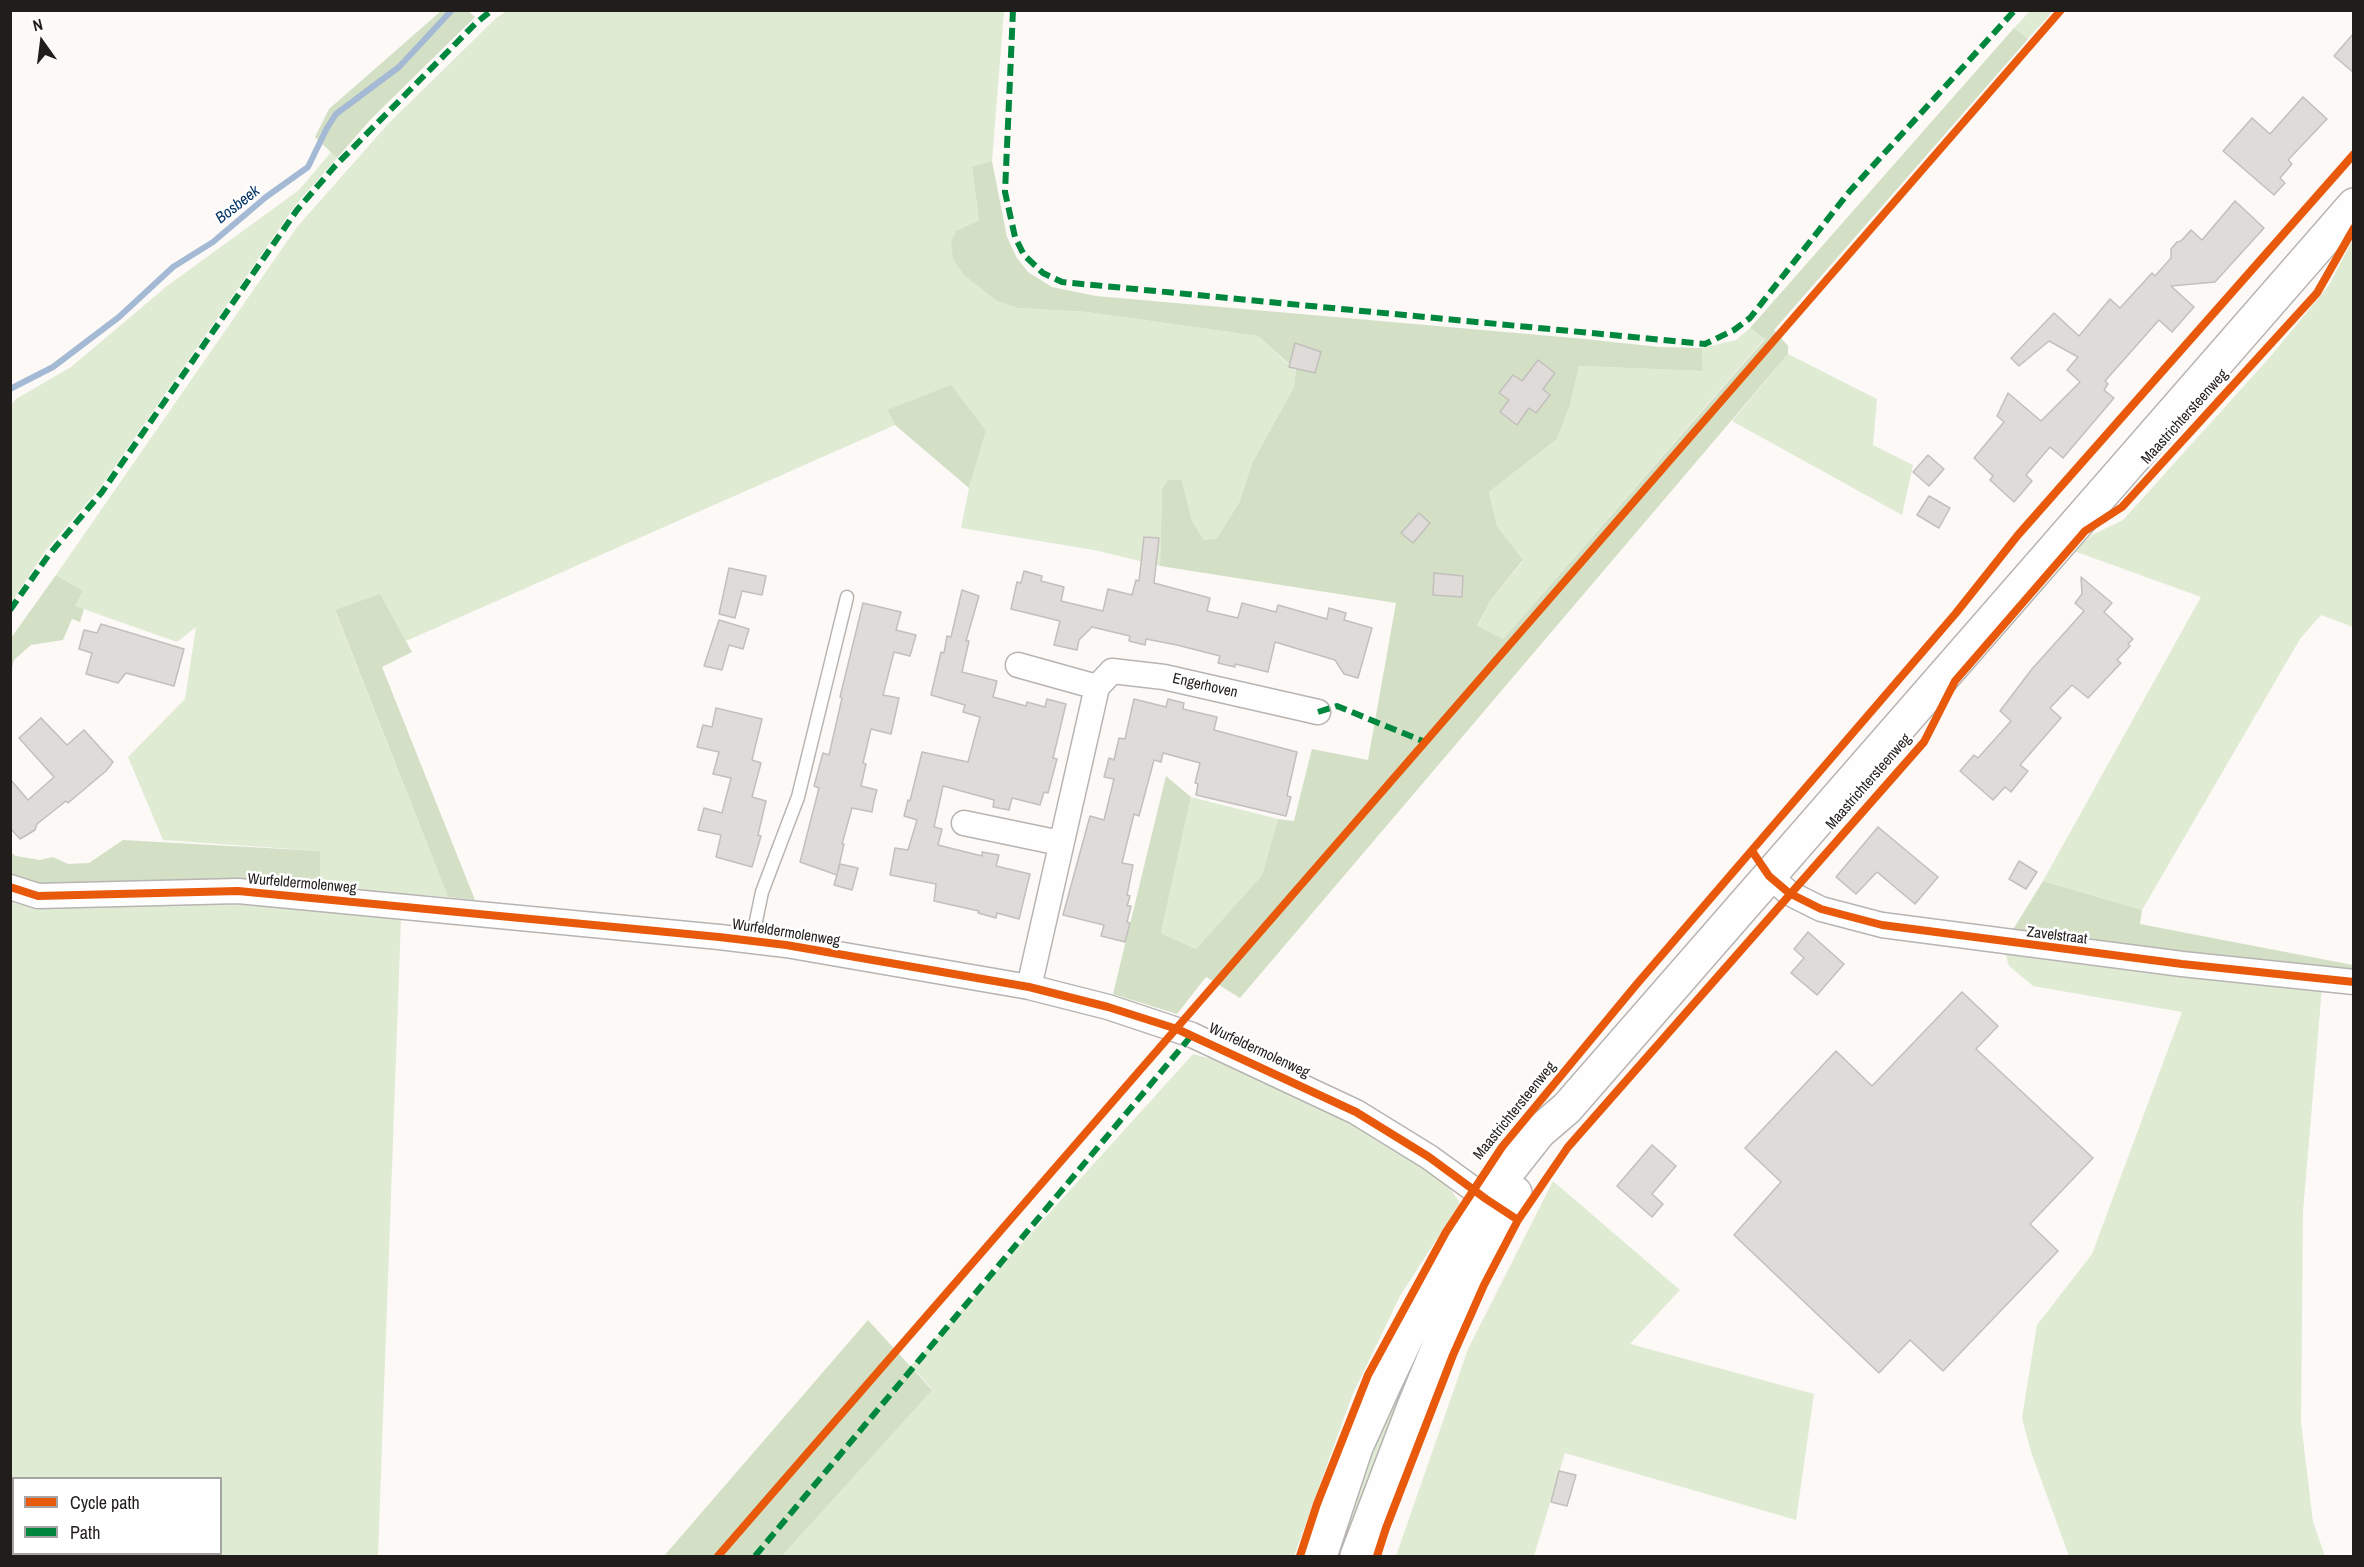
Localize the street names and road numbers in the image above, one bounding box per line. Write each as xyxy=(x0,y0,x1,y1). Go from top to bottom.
street label: Maastrichtersteenweg xyxy=(2138,366,2232,468)
street label: Engerhoven xyxy=(1171,670,1239,702)
street label: Maastrichtersteenweg xyxy=(1823,730,1915,834)
street label: Wurfeldermolenweg xyxy=(247,870,357,898)
street label: Wurfeldermolenweg xyxy=(731,916,841,950)
street label: Zavelstraat xyxy=(2026,923,2088,949)
street label: Wurfeldermolenweg xyxy=(1206,1020,1312,1082)
street label: Maastrichtersteenweg xyxy=(1470,1058,1560,1164)

